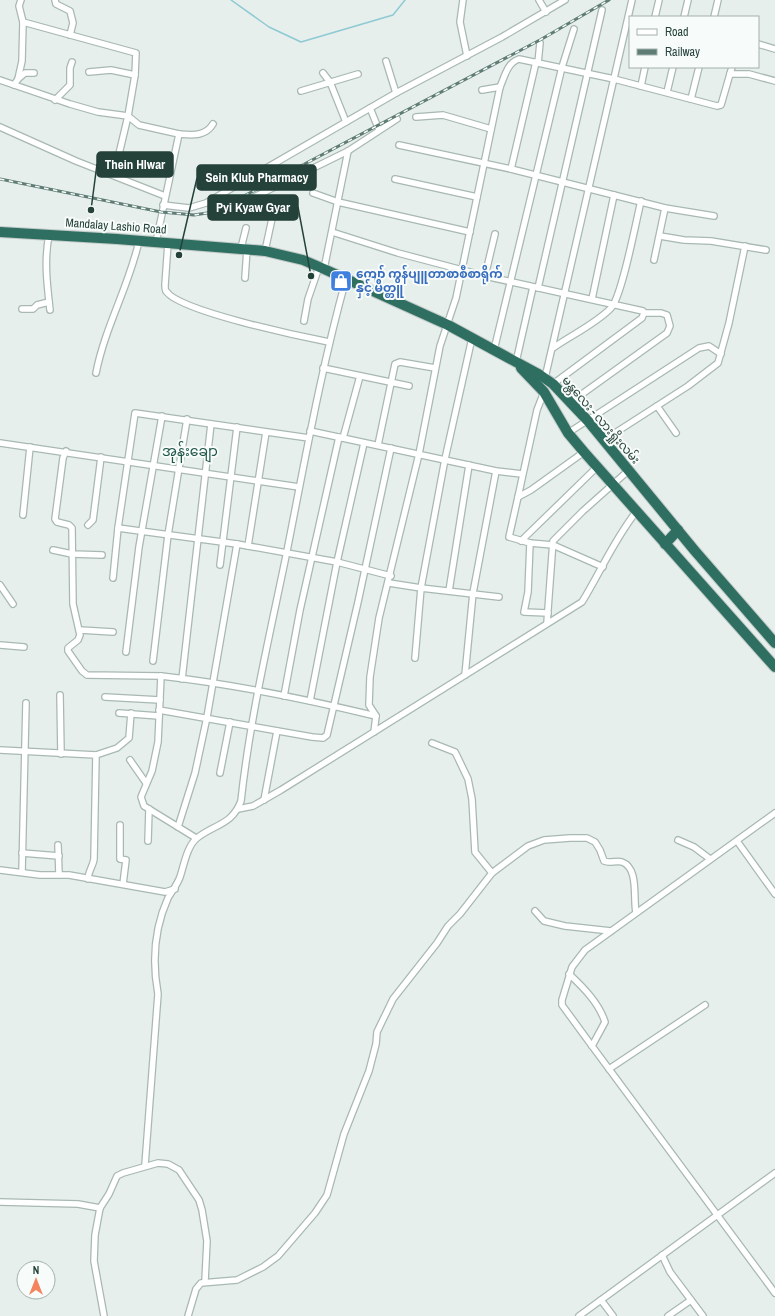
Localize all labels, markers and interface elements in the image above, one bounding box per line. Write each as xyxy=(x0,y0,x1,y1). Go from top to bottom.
legend xyxy=(629,16,759,68)
text: Road xyxy=(665,24,689,40)
text: Railway xyxy=(665,44,700,60)
callout: Thein Hlwar xyxy=(97,152,173,177)
text: Thein Hlwar xyxy=(105,156,166,173)
callout: Sein Klub Pharmacy xyxy=(197,165,316,190)
text: Sein Klub Pharmacy xyxy=(205,169,309,186)
callout: Pyi Kyaw Gyar xyxy=(208,195,298,220)
text: Pyi Kyaw Gyar xyxy=(216,199,291,216)
street label: Mandalay Lashio Road xyxy=(65,214,167,238)
place label: ကျော် ကွန်ပျူတာစာစီစာရိုက် နှင့် မိတ္တူ xyxy=(356,264,503,299)
shop icon: ကျော် ကွန်ပျူတာစာစီစာရိုက် နှင့် မိတ္တူ xyxy=(328,268,354,294)
street label: မန္တလေး - လားရှိုးလမ်း xyxy=(557,372,644,469)
district label: အုန်းချော xyxy=(162,441,218,463)
north arrow xyxy=(16,1260,56,1300)
text: N xyxy=(33,1263,39,1277)

